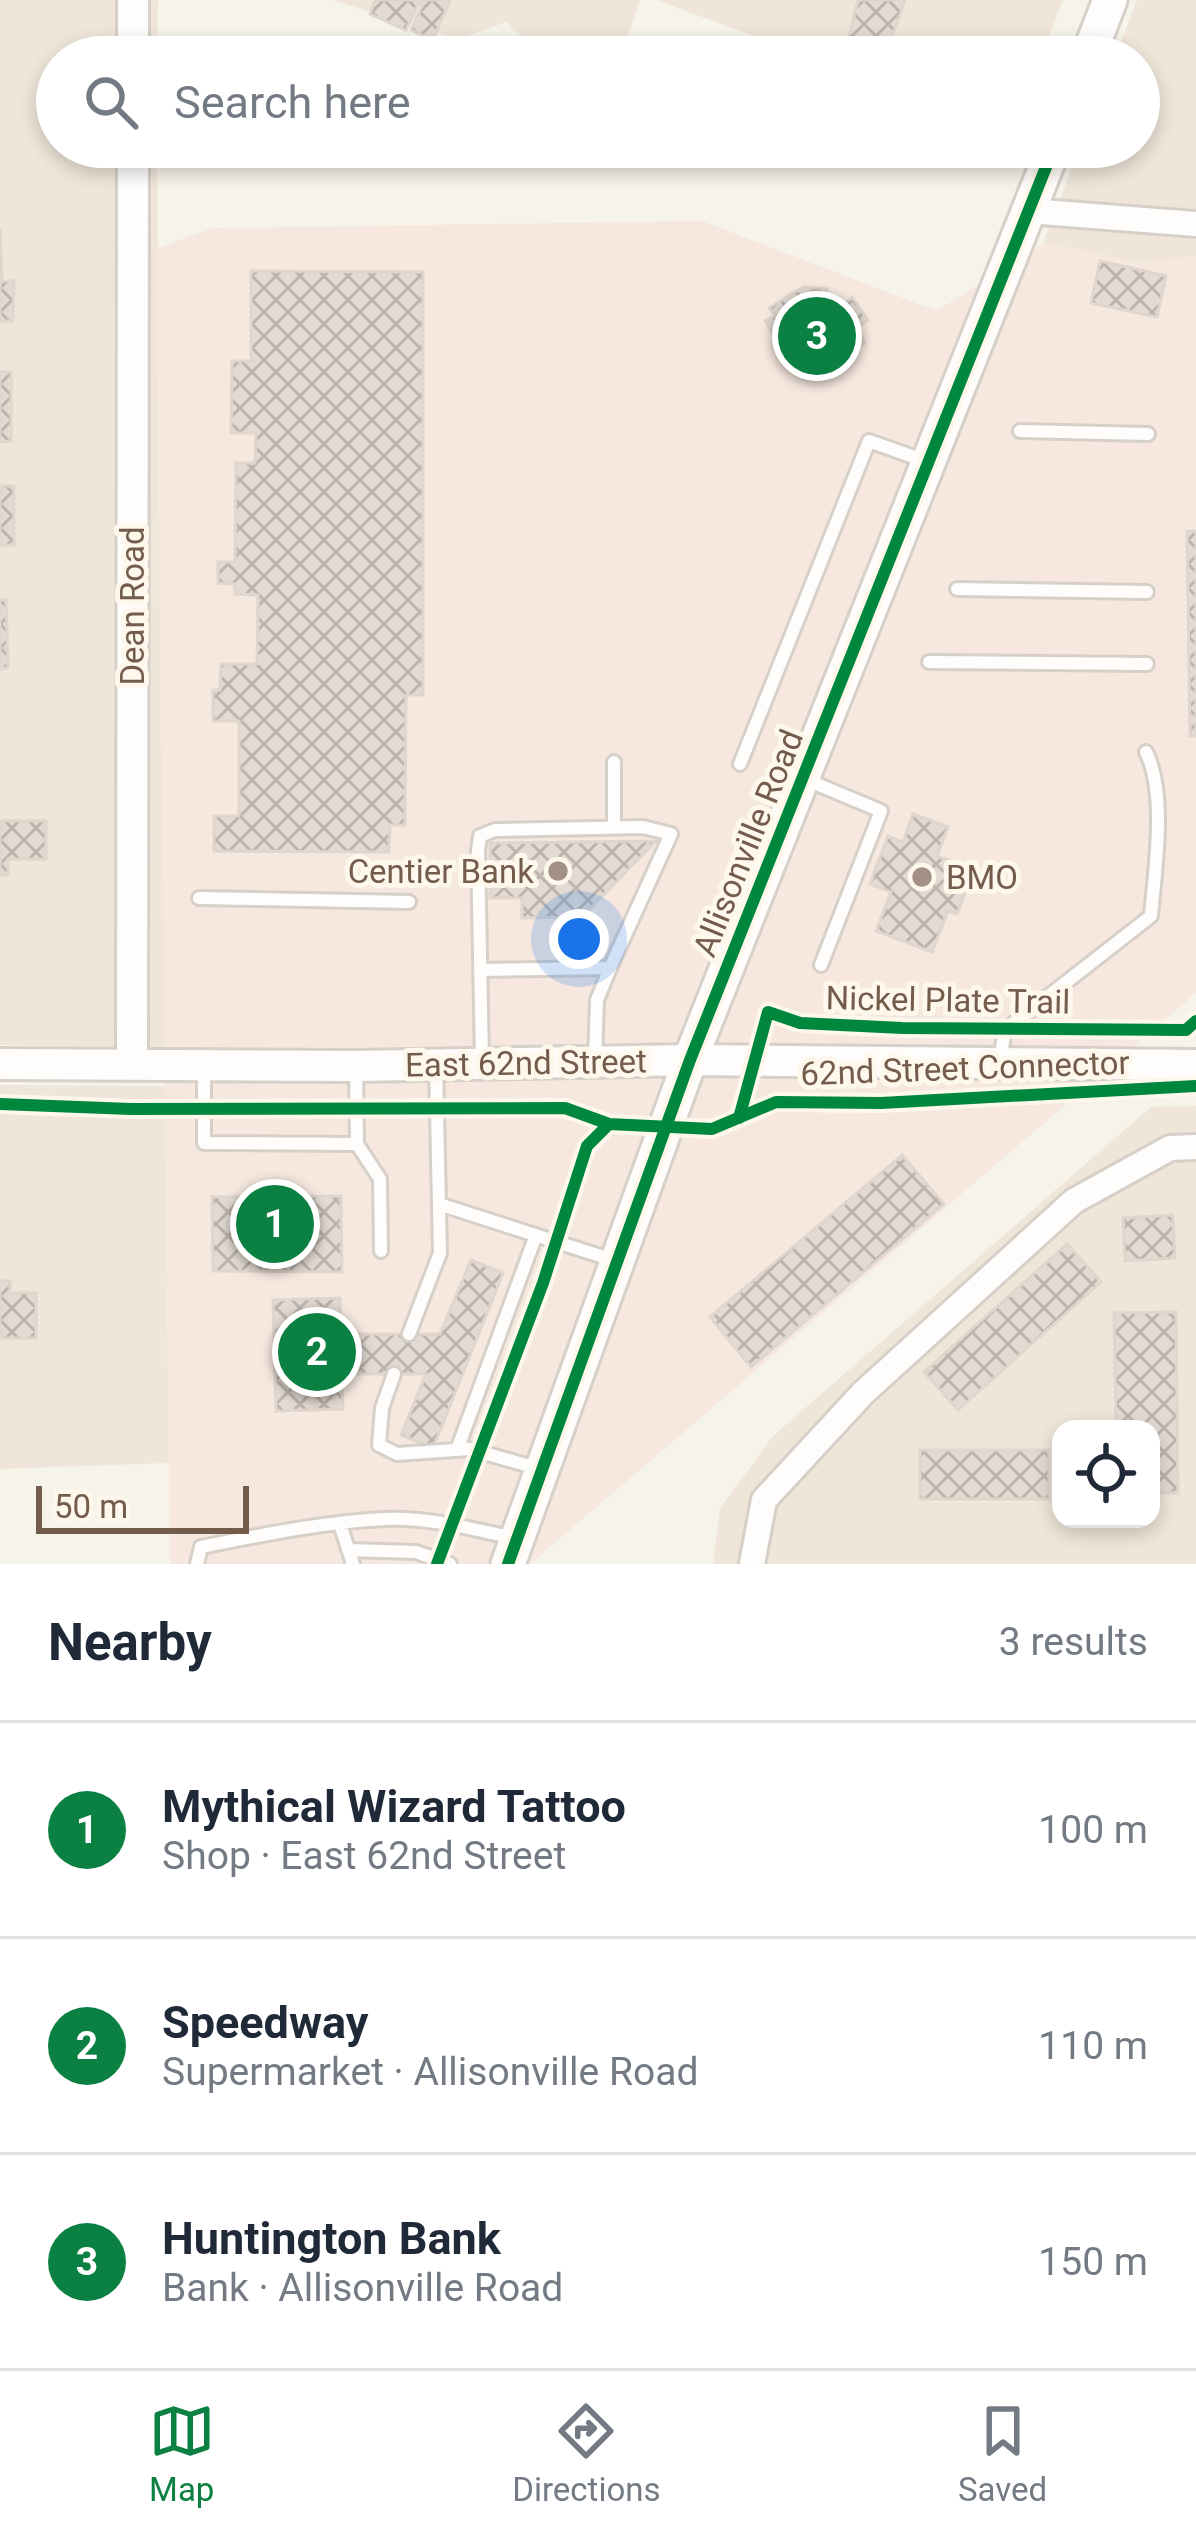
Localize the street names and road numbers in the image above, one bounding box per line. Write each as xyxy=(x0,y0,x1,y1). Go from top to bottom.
street label: Dean Road xyxy=(113,526,152,686)
street label: Allisonville Road xyxy=(685,724,811,962)
street label: Nickel Plate Trail xyxy=(825,978,1071,1022)
street label: East 62nd Street xyxy=(405,1041,647,1085)
street label: 62nd Street Connector xyxy=(800,1043,1130,1093)

